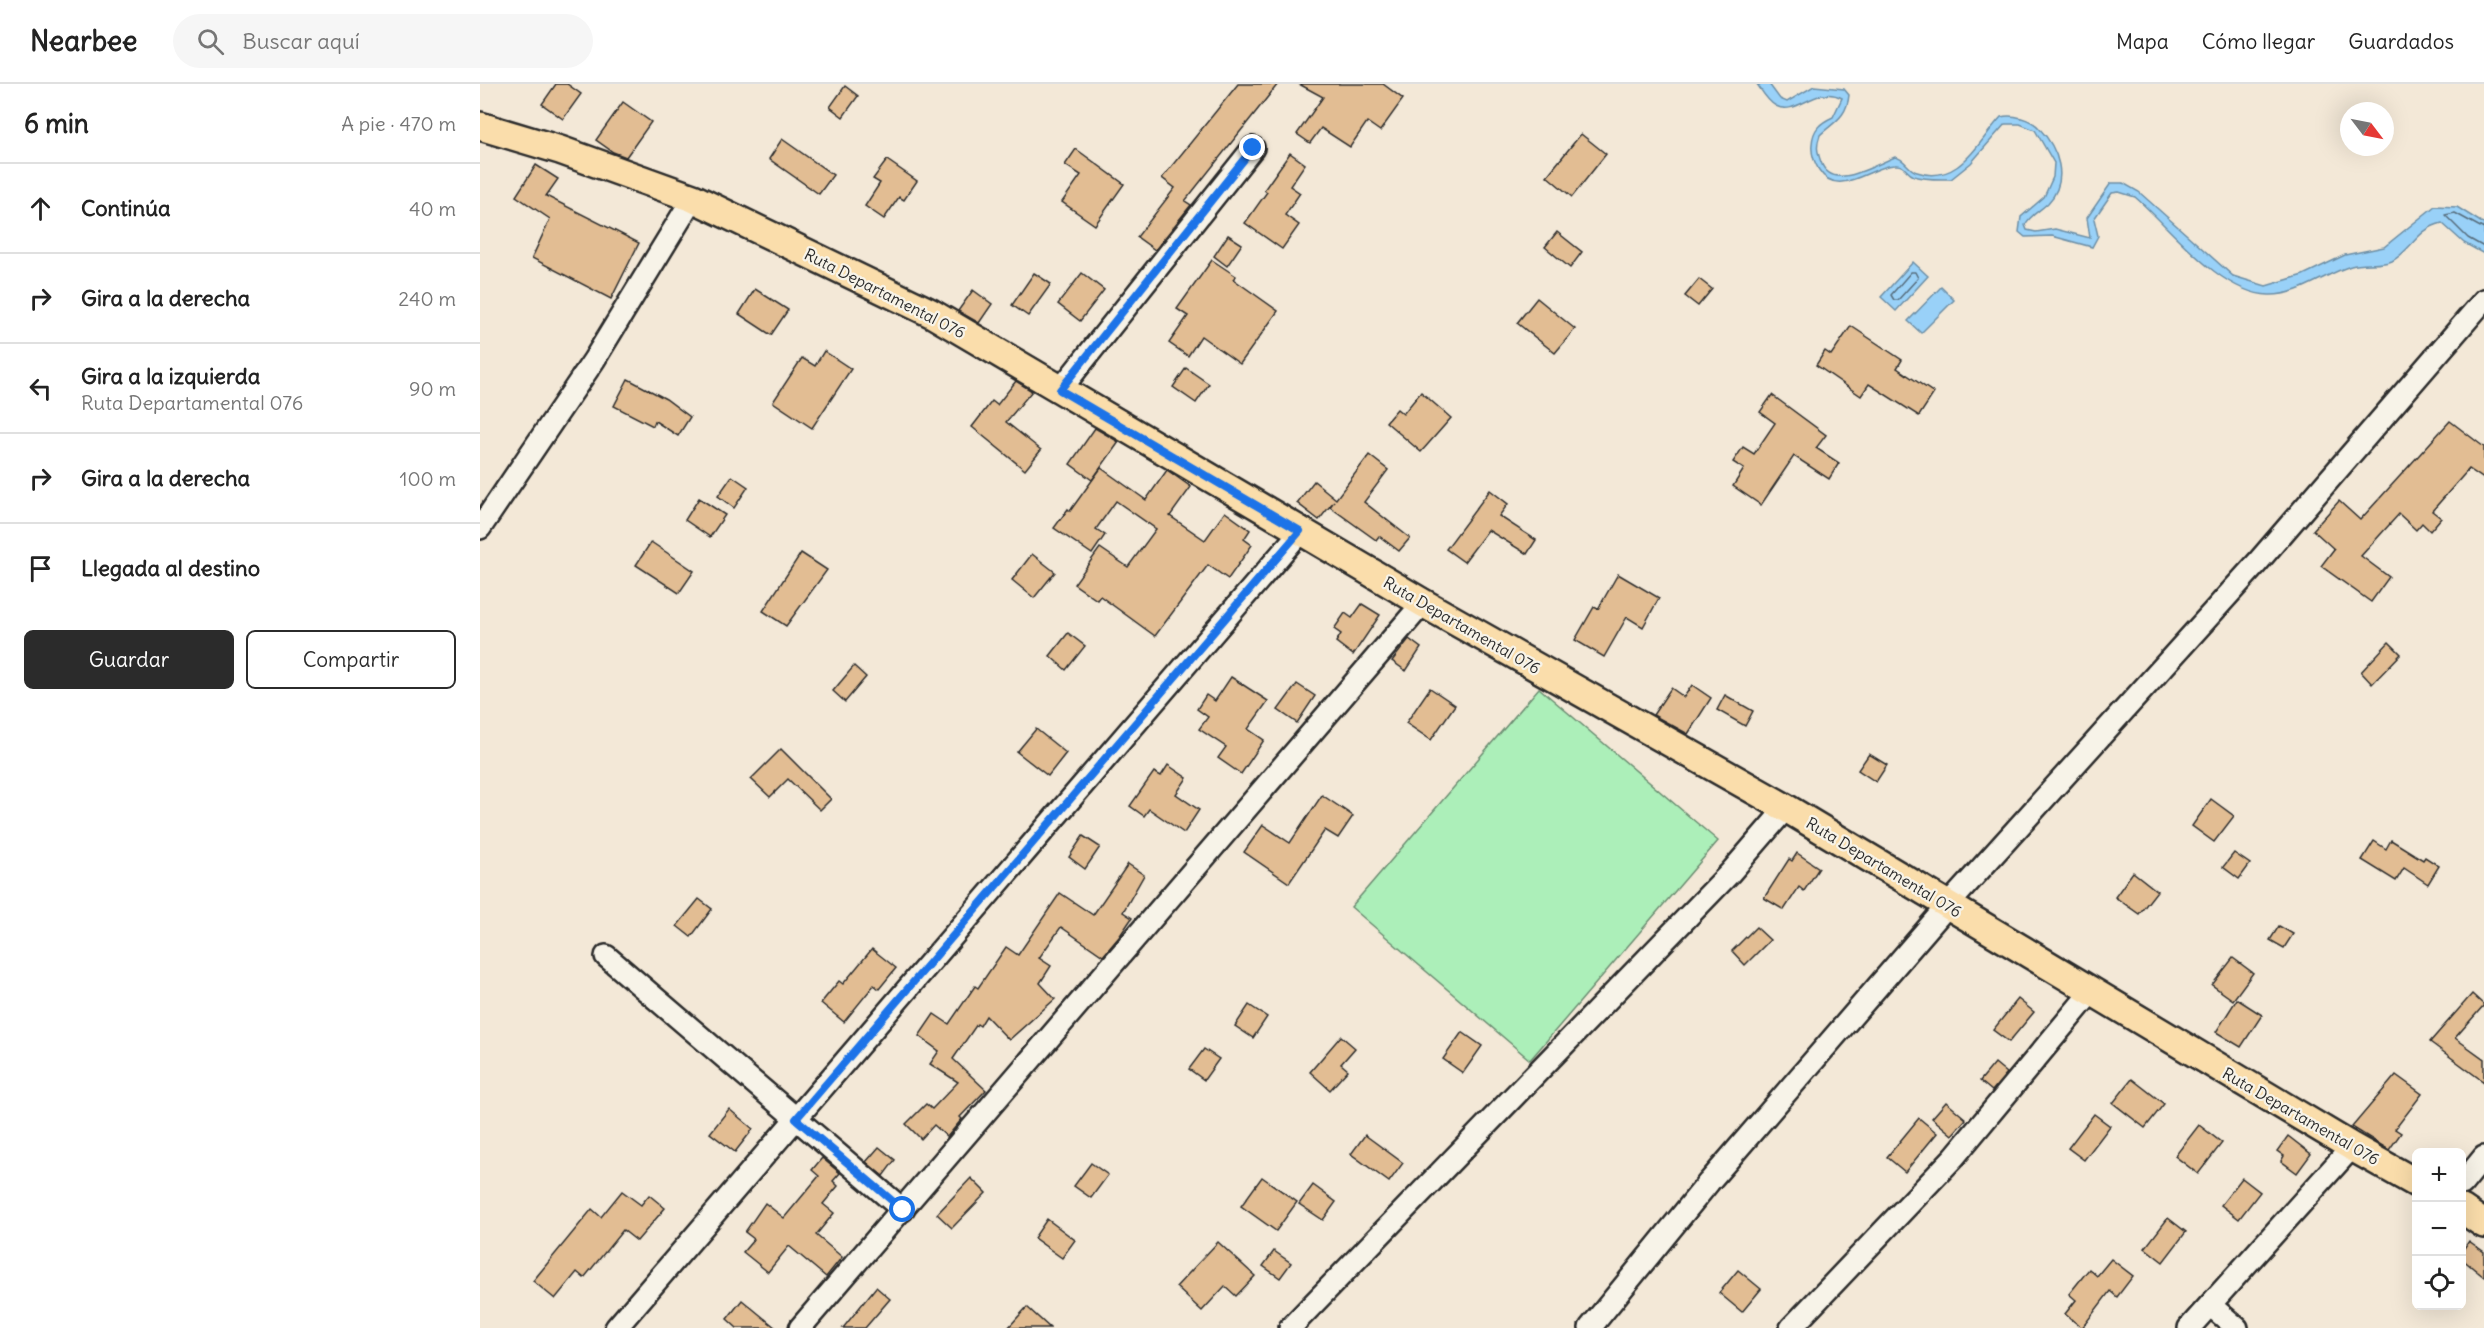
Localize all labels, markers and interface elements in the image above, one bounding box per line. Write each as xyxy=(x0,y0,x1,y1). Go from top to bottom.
search box xyxy=(173,14,593,68)
text: Nearbee xyxy=(30,23,137,59)
icon: search xyxy=(194,25,227,58)
text: Buscar aquí xyxy=(242,27,360,55)
text: Mapa xyxy=(2116,28,2169,55)
text: Cómo llegar xyxy=(2202,28,2315,55)
text: Guardados xyxy=(2348,28,2454,55)
north arrow xyxy=(2340,102,2394,156)
text: 6 min xyxy=(24,107,89,140)
text: A pie · 470 m xyxy=(341,111,456,136)
route end xyxy=(1239,134,1265,160)
icon: ahead xyxy=(24,192,57,225)
text: Continúa xyxy=(81,194,170,222)
text: 40 m xyxy=(409,196,456,221)
street label: Ruta Departamental 076 xyxy=(801,244,969,342)
icon: right xyxy=(24,282,57,315)
text: Gira a la derecha xyxy=(81,284,250,312)
text: 240 m xyxy=(398,286,456,311)
text: Gira a la izquierda xyxy=(81,362,260,390)
icon: left xyxy=(24,372,57,405)
text: 90 m xyxy=(409,376,456,401)
text: Ruta Departamental 076 xyxy=(81,390,303,415)
icon: right xyxy=(24,462,57,495)
text: Gira a la derecha xyxy=(81,464,250,492)
text: 100 m xyxy=(399,466,456,491)
icon: arrive xyxy=(24,552,57,585)
text: Llegada al destino xyxy=(81,554,260,582)
street label: Ruta Departamental 076 xyxy=(1380,572,1544,678)
button: Guardar xyxy=(24,630,234,689)
button: Compartir xyxy=(246,630,456,689)
street label: Ruta Departamental 076 xyxy=(1803,813,1965,921)
street label: Ruta Departamental 076 xyxy=(2219,1063,2383,1169)
map controls xyxy=(2412,1148,2466,1310)
button: + xyxy=(2412,1148,2466,1202)
route start xyxy=(889,1196,915,1222)
button: − xyxy=(2412,1202,2466,1256)
button: locate xyxy=(2412,1256,2466,1310)

